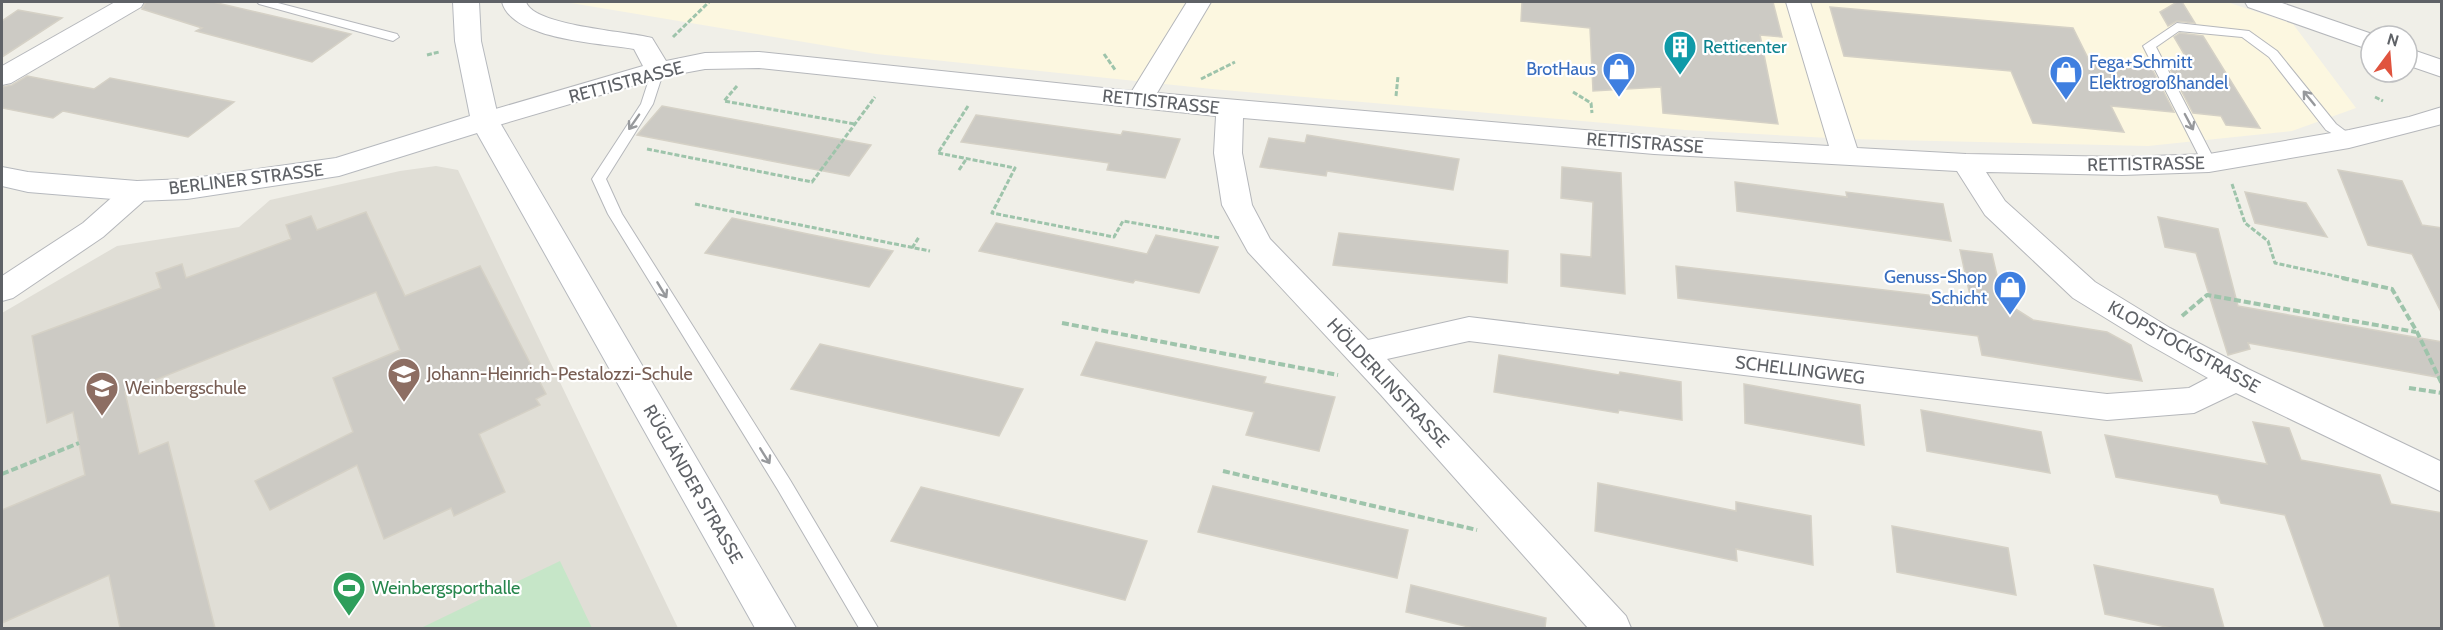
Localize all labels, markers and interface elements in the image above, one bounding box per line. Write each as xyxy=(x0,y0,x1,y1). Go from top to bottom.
north arrow xyxy=(2359,24,2419,84)
building icon: Retticenter xyxy=(1662,29,1698,76)
text: N xyxy=(2385,29,2401,51)
place label: Retticenter xyxy=(1703,36,1787,58)
shop icon: BrotHaus xyxy=(1601,51,1637,98)
place label: Fega+Schmitt Elektrogroßhandel xyxy=(2089,51,2229,94)
shop icon: Fega+Schmitt Elektrogroßhandel xyxy=(2048,54,2084,101)
street label: RETTISTRASSE xyxy=(566,56,686,108)
place label: BrotHaus xyxy=(1526,58,1596,80)
street label: RETTISTRASSE xyxy=(1101,85,1221,119)
one-way arrow xyxy=(2302,90,2315,106)
one-way arrow xyxy=(2183,113,2195,130)
one-way arrow xyxy=(628,114,640,130)
street label: RETTISTRASSE xyxy=(1586,128,1704,158)
street label: RETTISTRASSE xyxy=(2087,152,2205,176)
street label: BERLINER STRASSE xyxy=(167,159,325,199)
place label: Genuss-Shop Schicht xyxy=(1884,266,1987,309)
shop icon: Genuss-Shop Schicht xyxy=(1992,269,2028,316)
one-way arrow xyxy=(657,281,669,298)
street label: KLOPSTOCKSTRASSE xyxy=(2104,296,2264,398)
street label: HÖLDERLINSTRASSE xyxy=(1322,314,1454,452)
street label: SCHELLINGWEG xyxy=(1734,351,1866,389)
school or university icon: Johann-Heinrich-Pestalozzi-Schule xyxy=(386,356,422,403)
place label: Johann-Heinrich-Pestalozzi-Schule xyxy=(426,363,693,385)
school or university icon: Weinbergschule xyxy=(84,370,120,417)
place label: Weinbergschule xyxy=(125,377,246,399)
street label: RÜGLÄNDER STRASSE xyxy=(639,401,747,567)
one-way arrow xyxy=(759,447,772,464)
sports icon: Weinbergsporthalle xyxy=(331,570,367,617)
place label: Weinbergsporthalle xyxy=(372,577,520,599)

